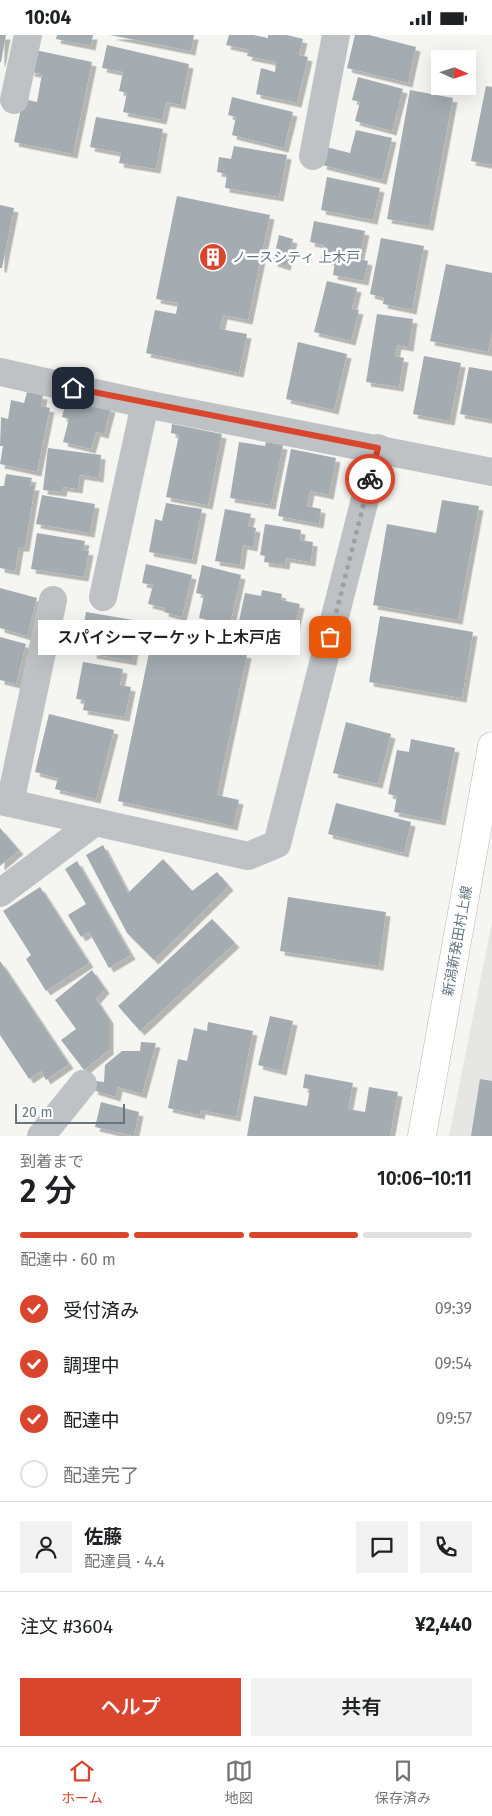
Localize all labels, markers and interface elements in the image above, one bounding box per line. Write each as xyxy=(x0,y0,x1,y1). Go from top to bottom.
text: 10:04 xyxy=(25,6,71,29)
north arrow xyxy=(431,50,476,95)
map controls xyxy=(431,50,476,95)
building icon: ノースシティ 上木戸 xyxy=(198,242,228,272)
place label: ノースシティ 上木戸 xyxy=(232,249,360,266)
pin xyxy=(52,367,94,409)
icon: home xyxy=(59,374,87,402)
courier xyxy=(345,454,395,504)
icon: bike xyxy=(356,465,384,493)
pin xyxy=(309,616,351,658)
callout: スパイシーマーケット上木戸店 xyxy=(38,619,300,655)
icon: bag xyxy=(316,623,344,651)
text: スパイシーマーケット上木戸店 xyxy=(57,628,281,647)
street label: 新潟新発田村上線 xyxy=(439,884,476,998)
scale bar xyxy=(15,1101,125,1124)
text: 20 m xyxy=(22,1104,52,1121)
text: 到着まで xyxy=(20,1152,84,1171)
text: 10:06–10:11 xyxy=(377,1167,472,1190)
text: 2 分 xyxy=(20,1172,76,1210)
text: 配達中 · 60 m xyxy=(20,1250,116,1269)
icon: check xyxy=(20,1295,48,1323)
text: 受付済み xyxy=(63,1299,139,1322)
text: 09:39 xyxy=(435,1299,472,1318)
icon: check xyxy=(20,1350,48,1378)
text: 調理中 xyxy=(63,1354,120,1377)
text: 09:54 xyxy=(434,1354,472,1373)
icon: check xyxy=(20,1405,48,1433)
text: 配達中 xyxy=(63,1409,120,1432)
text: 09:57 xyxy=(436,1409,472,1428)
text: 配達完了 xyxy=(63,1464,139,1487)
button: person xyxy=(20,1521,72,1573)
button: chat xyxy=(356,1521,408,1573)
button: phone xyxy=(420,1521,472,1573)
text: 佐藤 xyxy=(84,1525,122,1548)
text: 配達員 · 4.4 xyxy=(84,1552,165,1571)
text: ¥2,440 xyxy=(415,1613,472,1636)
text: 注文 #3604 xyxy=(20,1615,113,1638)
button: ヘルプ xyxy=(20,1678,241,1736)
button: 共有 xyxy=(251,1678,472,1736)
tab: ホーム xyxy=(61,1757,103,1807)
tab: 地図 xyxy=(225,1757,253,1807)
tab: 保存済み xyxy=(375,1757,431,1807)

